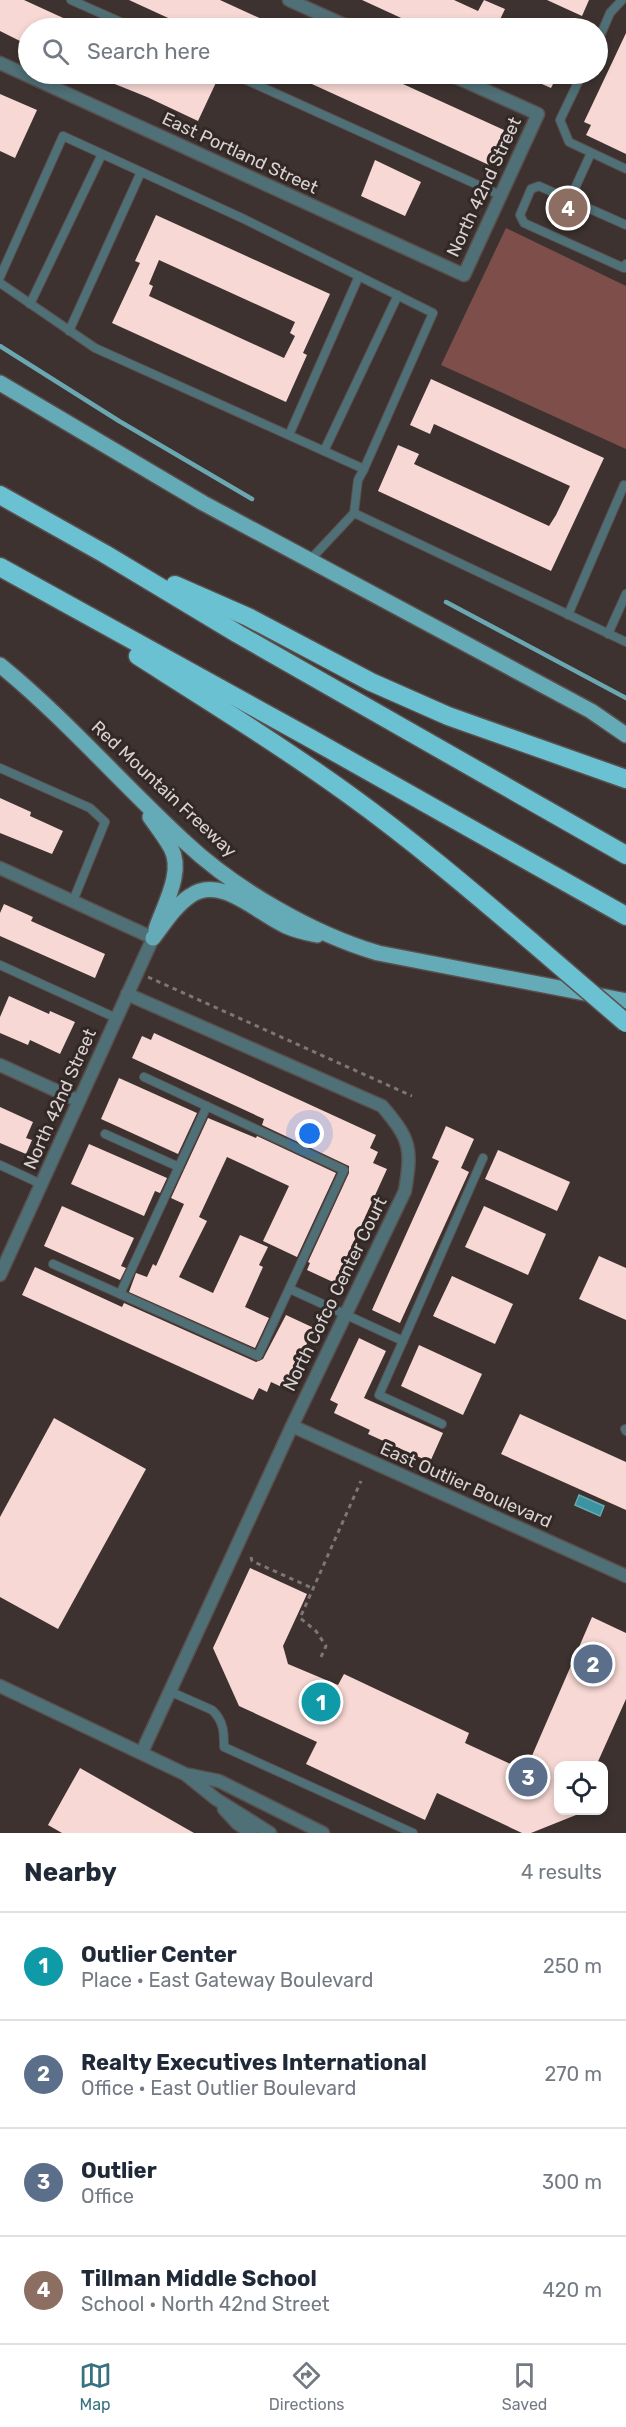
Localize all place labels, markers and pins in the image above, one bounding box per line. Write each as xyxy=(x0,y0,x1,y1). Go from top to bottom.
pin: 4 xyxy=(548,186,588,230)
pin: 2 xyxy=(574,1642,612,1686)
pin: 1 xyxy=(302,1680,340,1724)
pin: 3 xyxy=(508,1754,548,1800)

